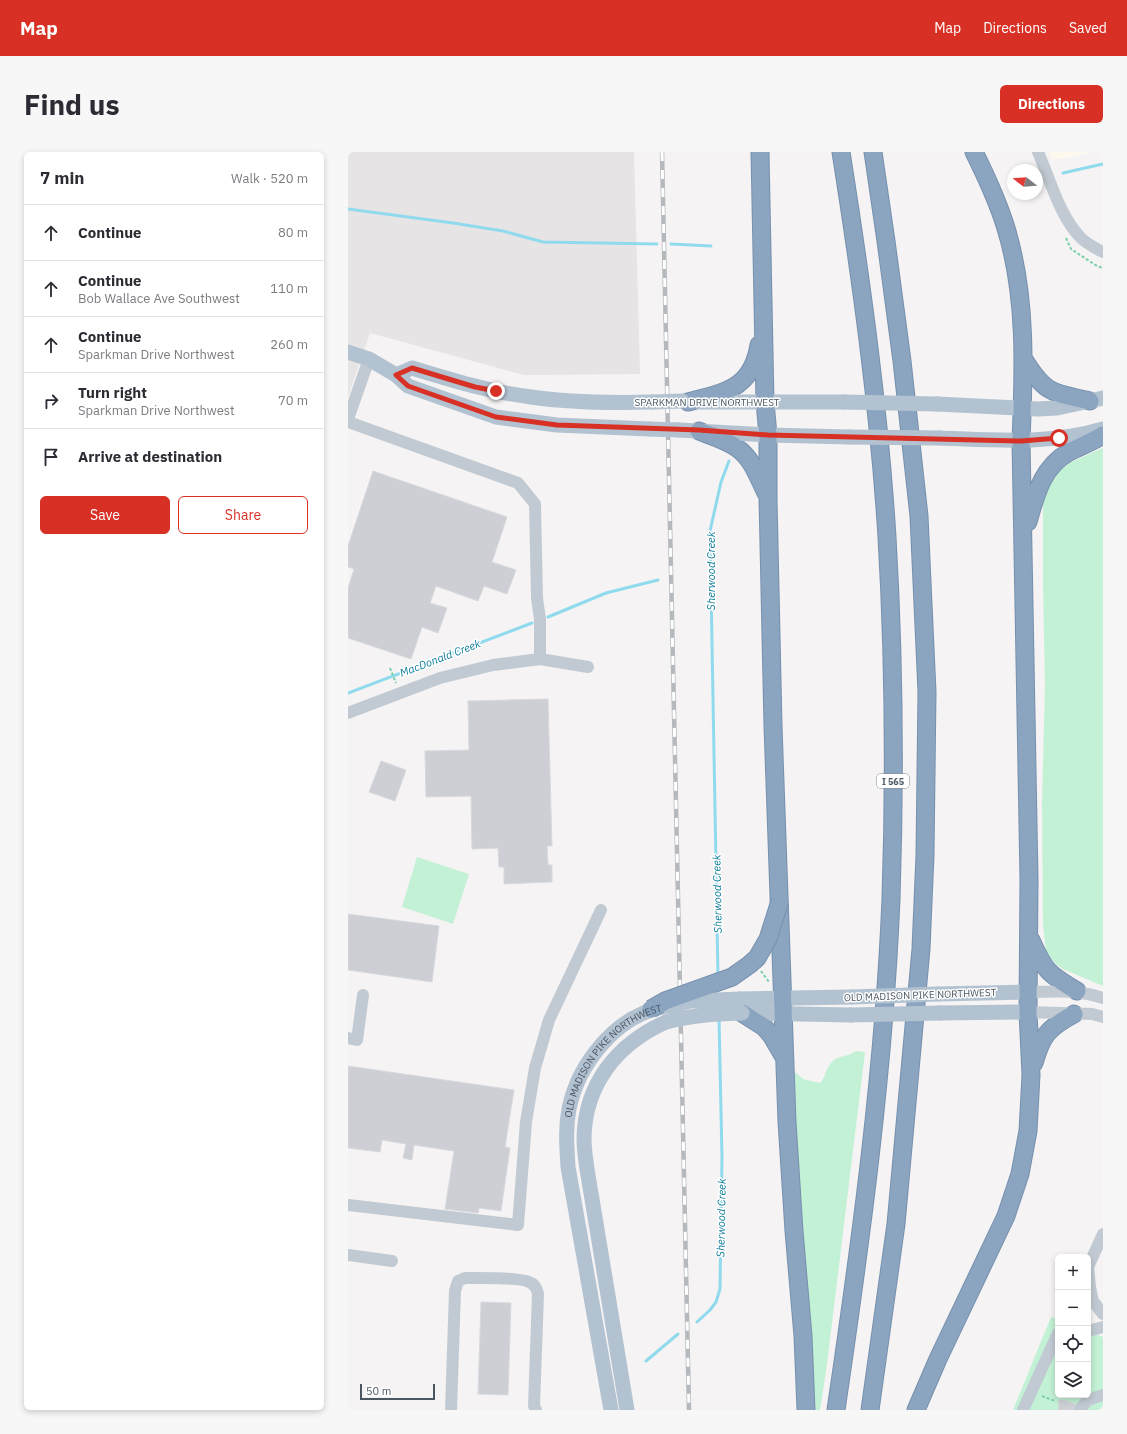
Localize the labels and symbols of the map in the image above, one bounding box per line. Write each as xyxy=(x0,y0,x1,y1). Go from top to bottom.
north arrow xyxy=(1007,164,1043,200)
route end xyxy=(487,382,505,400)
street label: SPARKMAN DRIVE NORTHWEST xyxy=(634,396,780,409)
route start xyxy=(1050,429,1068,447)
water label: Sherwood Creek xyxy=(704,531,718,610)
water label: MacDonald Creek xyxy=(397,636,483,680)
road number: I 565 xyxy=(877,774,909,788)
water label: Sherwood Creek xyxy=(709,854,725,934)
street label: OLD MADISON PIKE NORTHWEST xyxy=(844,986,997,1004)
street label: OLD MADISON PIKE NORTHWEST xyxy=(561,1001,663,1118)
water label: Sherwood Creek xyxy=(713,1178,729,1258)
scale bar xyxy=(360,1382,435,1401)

